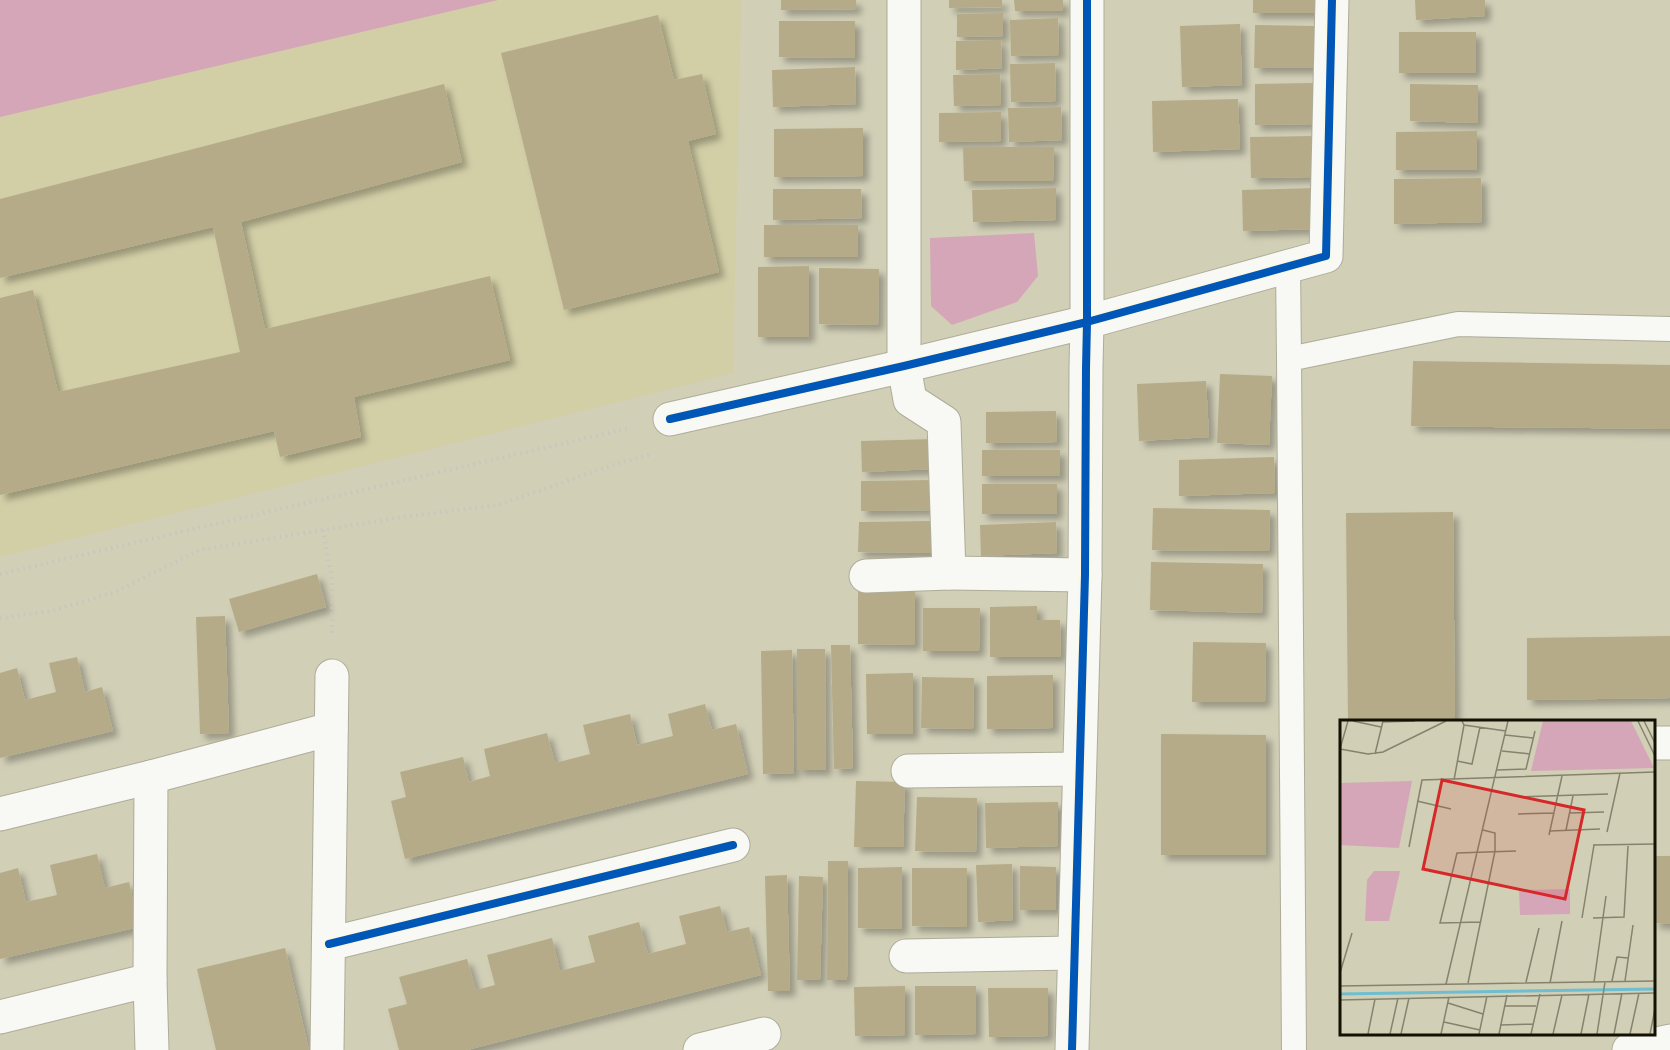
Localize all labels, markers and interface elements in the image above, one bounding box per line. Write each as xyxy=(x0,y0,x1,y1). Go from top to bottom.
inset map xyxy=(1340,720,1655,1035)

